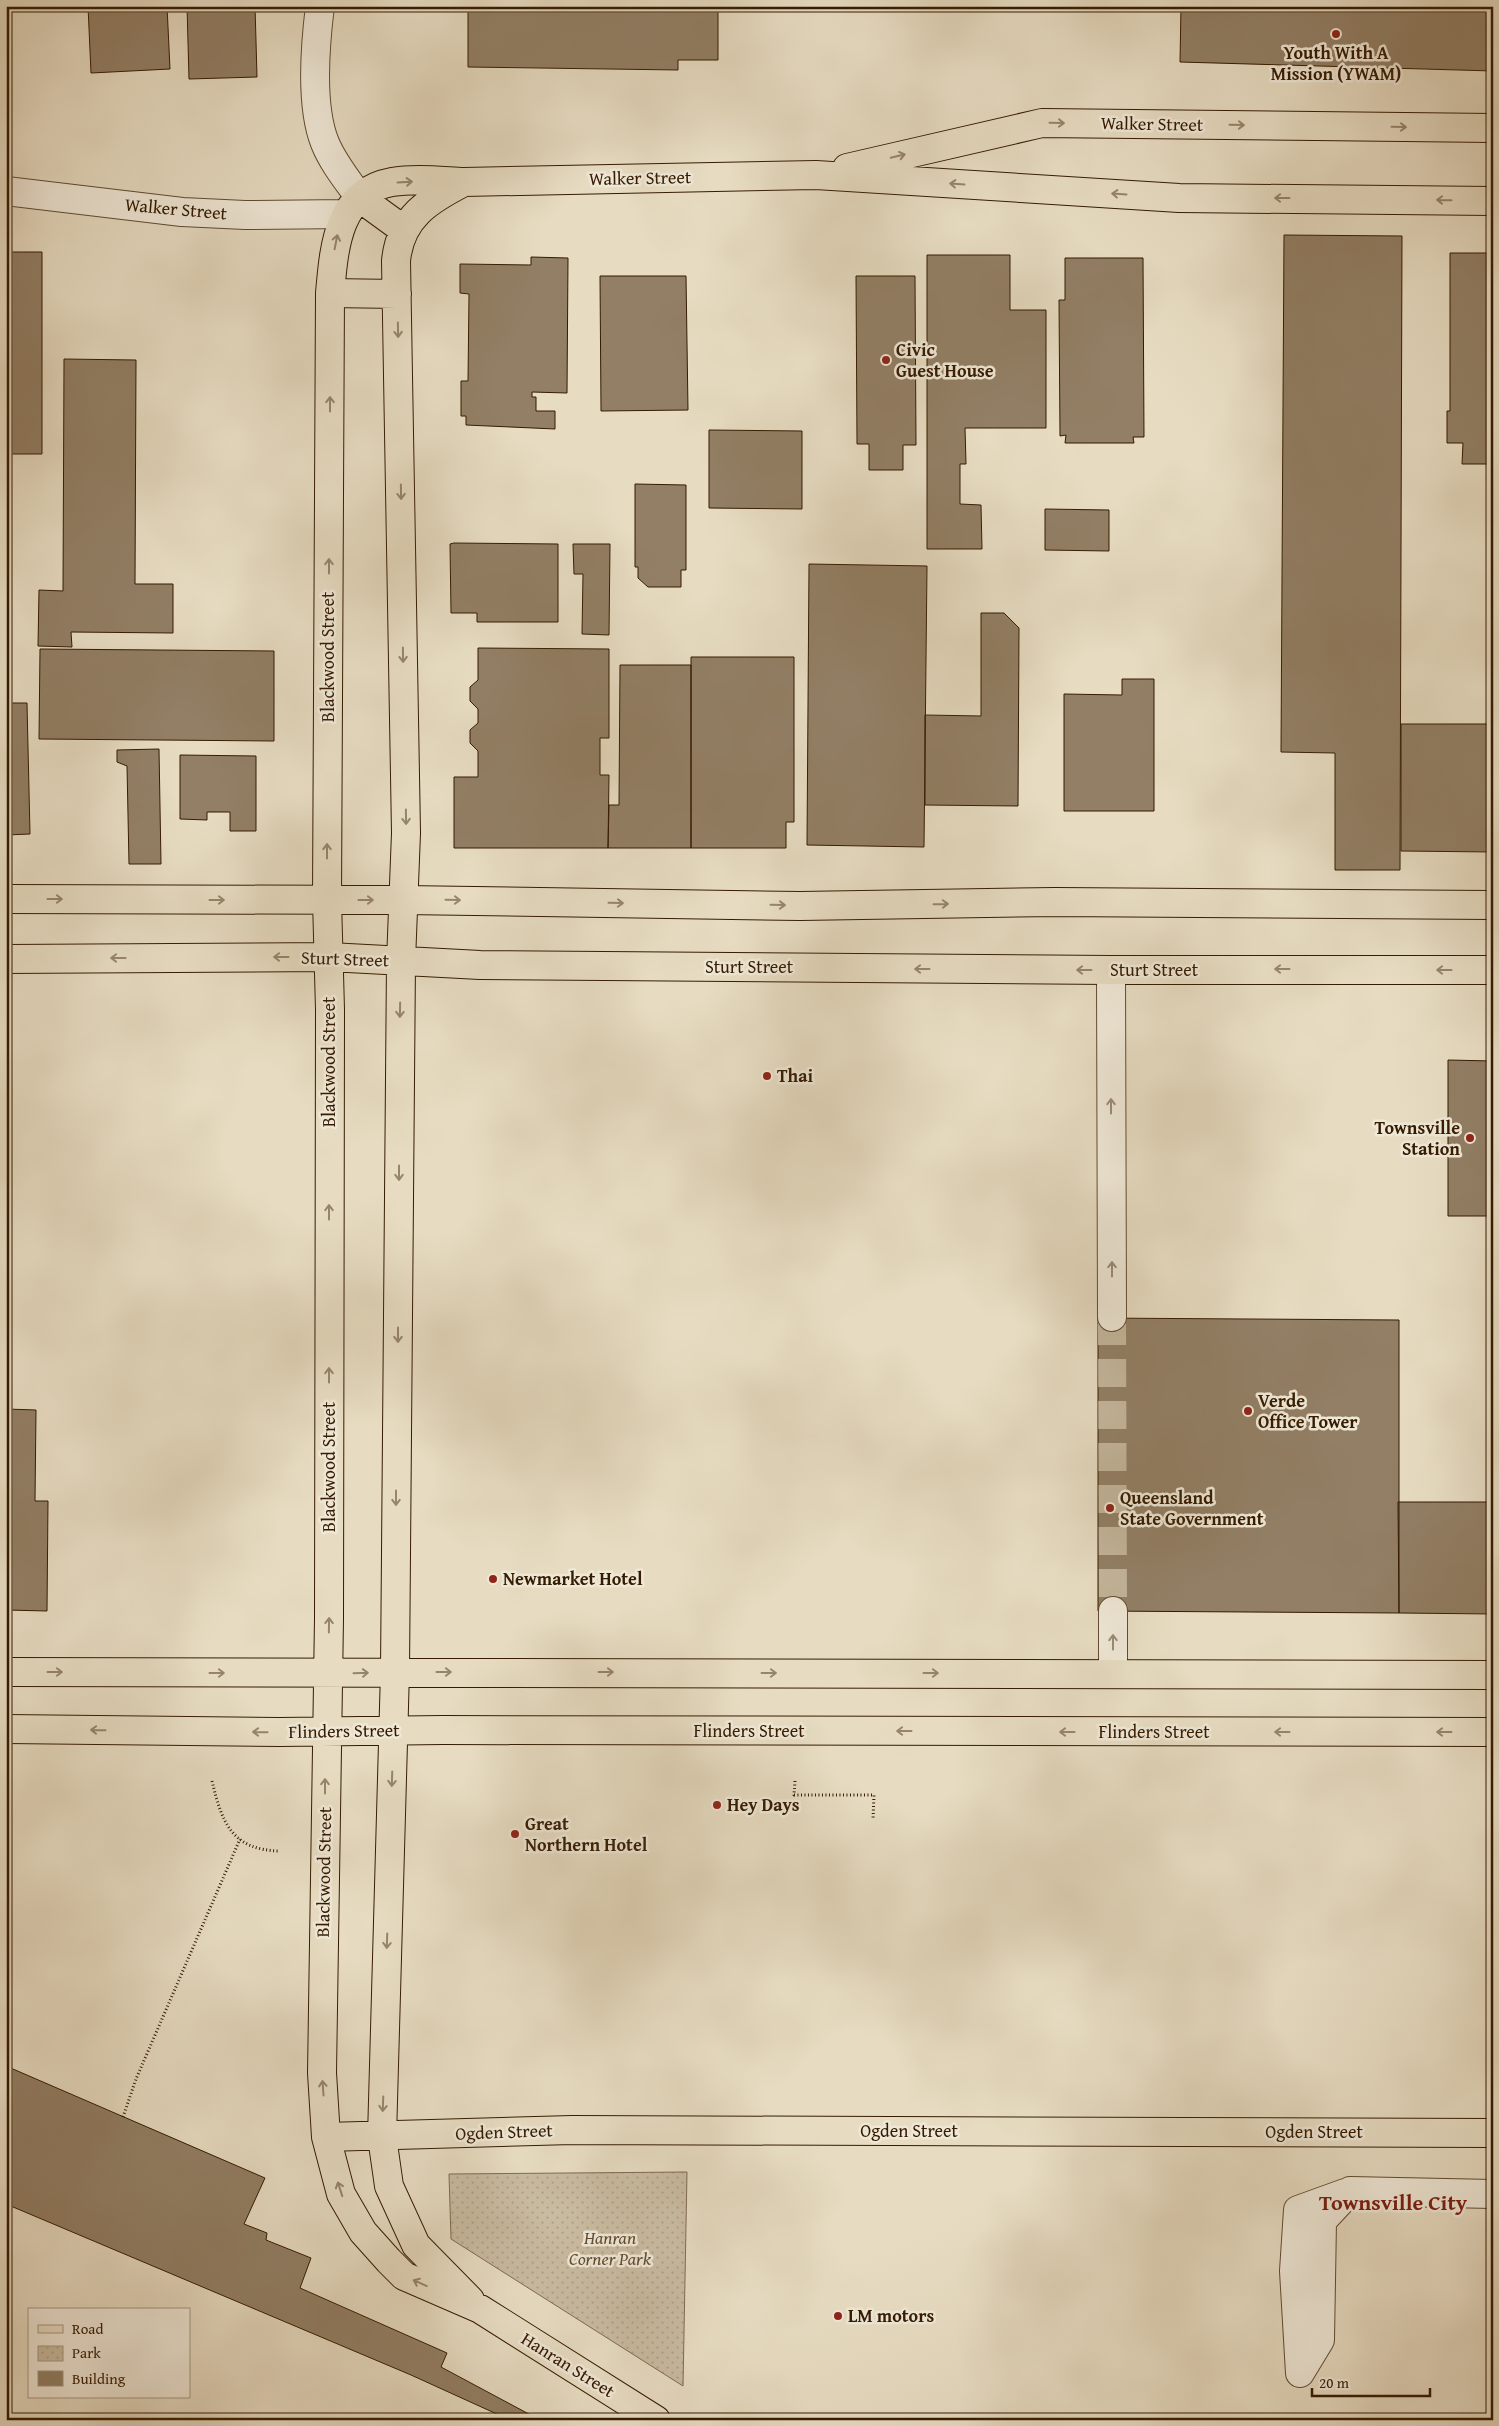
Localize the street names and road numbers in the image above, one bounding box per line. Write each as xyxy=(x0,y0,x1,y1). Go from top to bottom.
street label: Walker Street xyxy=(1101,109,1204,138)
street label: Walker Street xyxy=(589,163,692,192)
street label: Walker Street xyxy=(124,191,229,226)
street label: Blackwood Street xyxy=(314,591,341,722)
street label: Sturt Street xyxy=(300,943,390,974)
street label: Sturt Street xyxy=(705,953,794,980)
street label: Sturt Street xyxy=(1110,956,1199,983)
street label: Blackwood Street xyxy=(315,996,342,1127)
street label: Blackwood Street xyxy=(315,1401,342,1532)
street label: Flinders Street xyxy=(288,1716,400,1745)
street label: Flinders Street xyxy=(693,1717,805,1744)
street label: Flinders Street xyxy=(1098,1718,1210,1745)
street label: Blackwood Street xyxy=(309,1806,338,1938)
street label: Ogden Street xyxy=(455,2116,554,2147)
street label: Ogden Street xyxy=(860,2117,958,2144)
street label: Ogden Street xyxy=(1265,2118,1363,2145)
street label: Hanran Street xyxy=(516,2325,621,2404)

